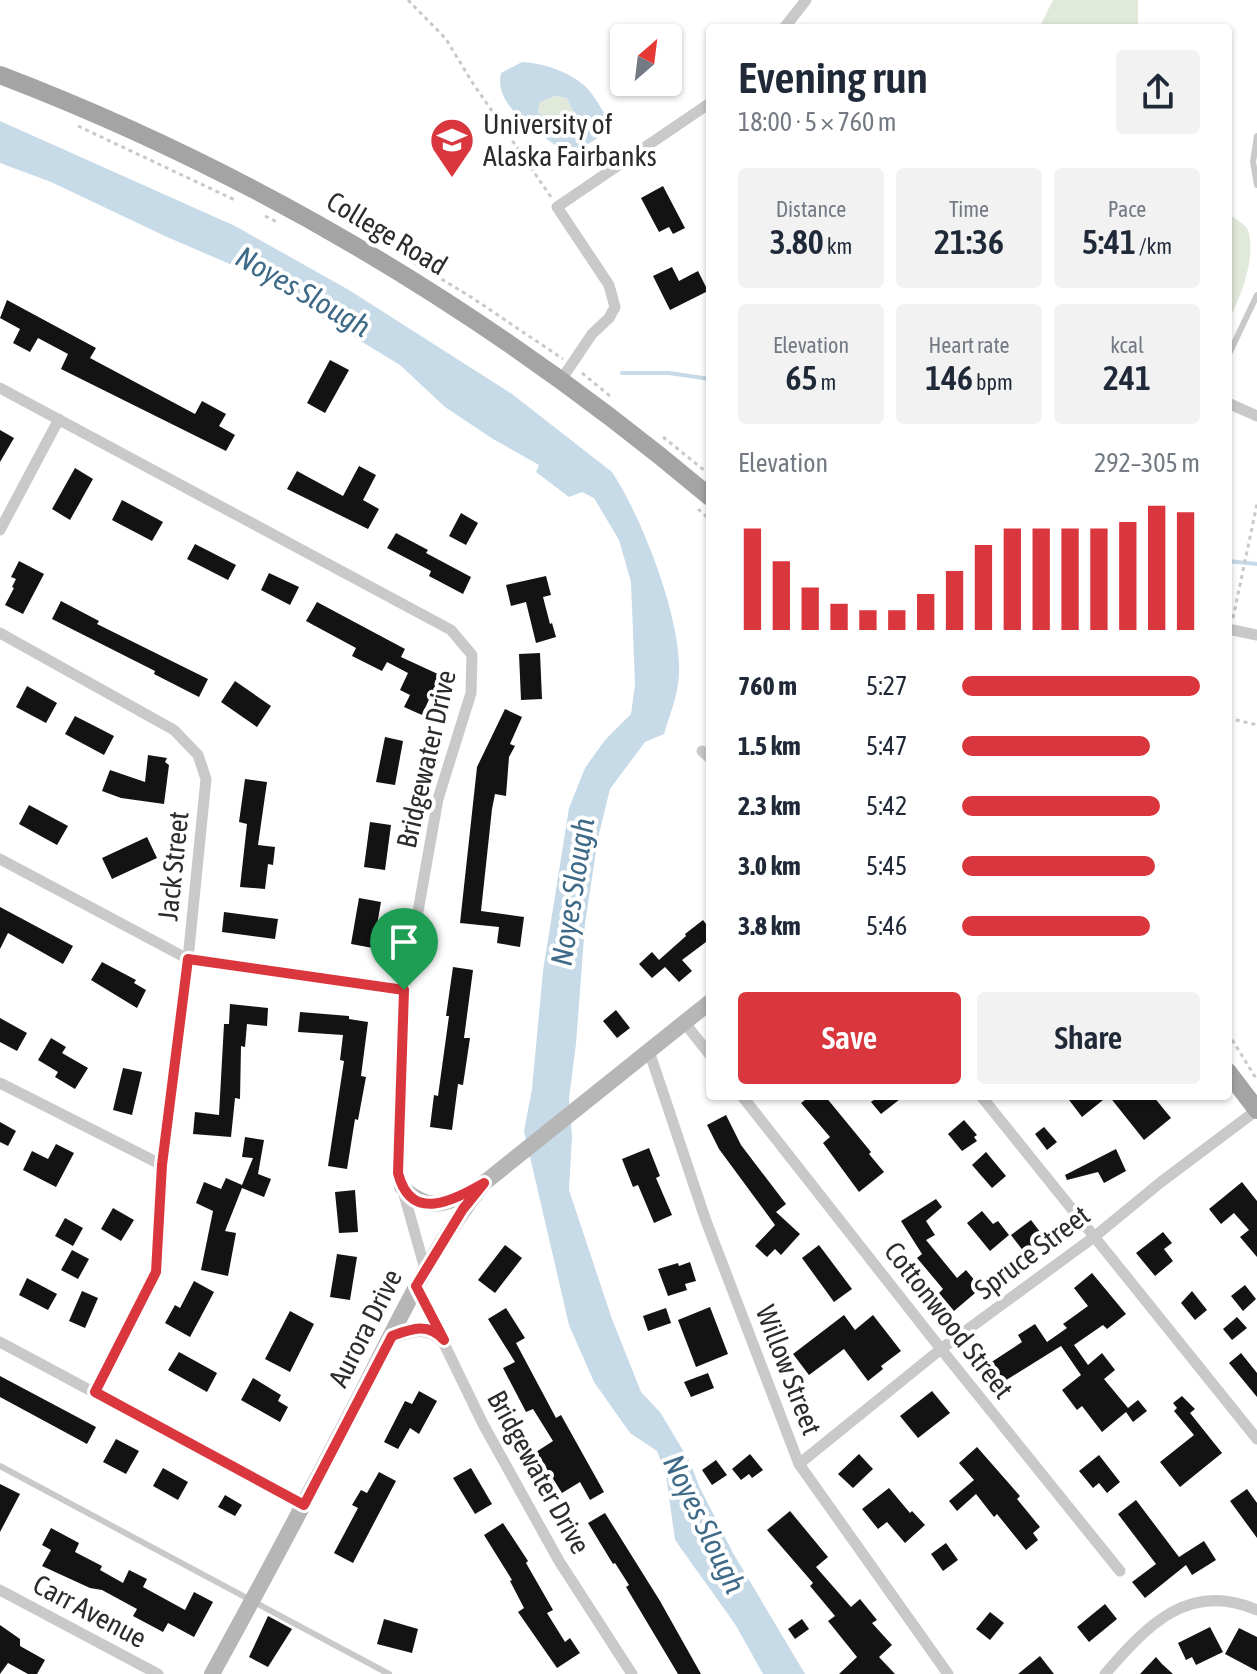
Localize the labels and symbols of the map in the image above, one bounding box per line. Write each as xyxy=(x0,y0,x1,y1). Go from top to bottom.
north arrow xyxy=(610,24,682,96)
place label: University of Alaska Fairbanks xyxy=(483,108,657,172)
school or university icon: University of Alaska Fairbanks xyxy=(428,116,476,179)
street label: College Road xyxy=(321,185,453,281)
water label: Noyes Slough xyxy=(230,239,377,343)
street label: Bridgewater Drive xyxy=(390,667,462,851)
street label: Jack Street xyxy=(151,810,195,922)
water label: Noyes Slough xyxy=(544,815,600,968)
pin xyxy=(370,908,438,990)
street label: Spruce Street xyxy=(968,1199,1096,1305)
street label: Cottonwood Street xyxy=(878,1235,1020,1405)
street label: Aurora Drive xyxy=(322,1264,408,1392)
street label: Willow Street xyxy=(750,1301,828,1439)
street label: Bridgewater Drive xyxy=(481,1385,597,1559)
water label: Noyes Slough xyxy=(657,1449,753,1598)
street label: Carr Avenue xyxy=(28,1568,152,1654)

